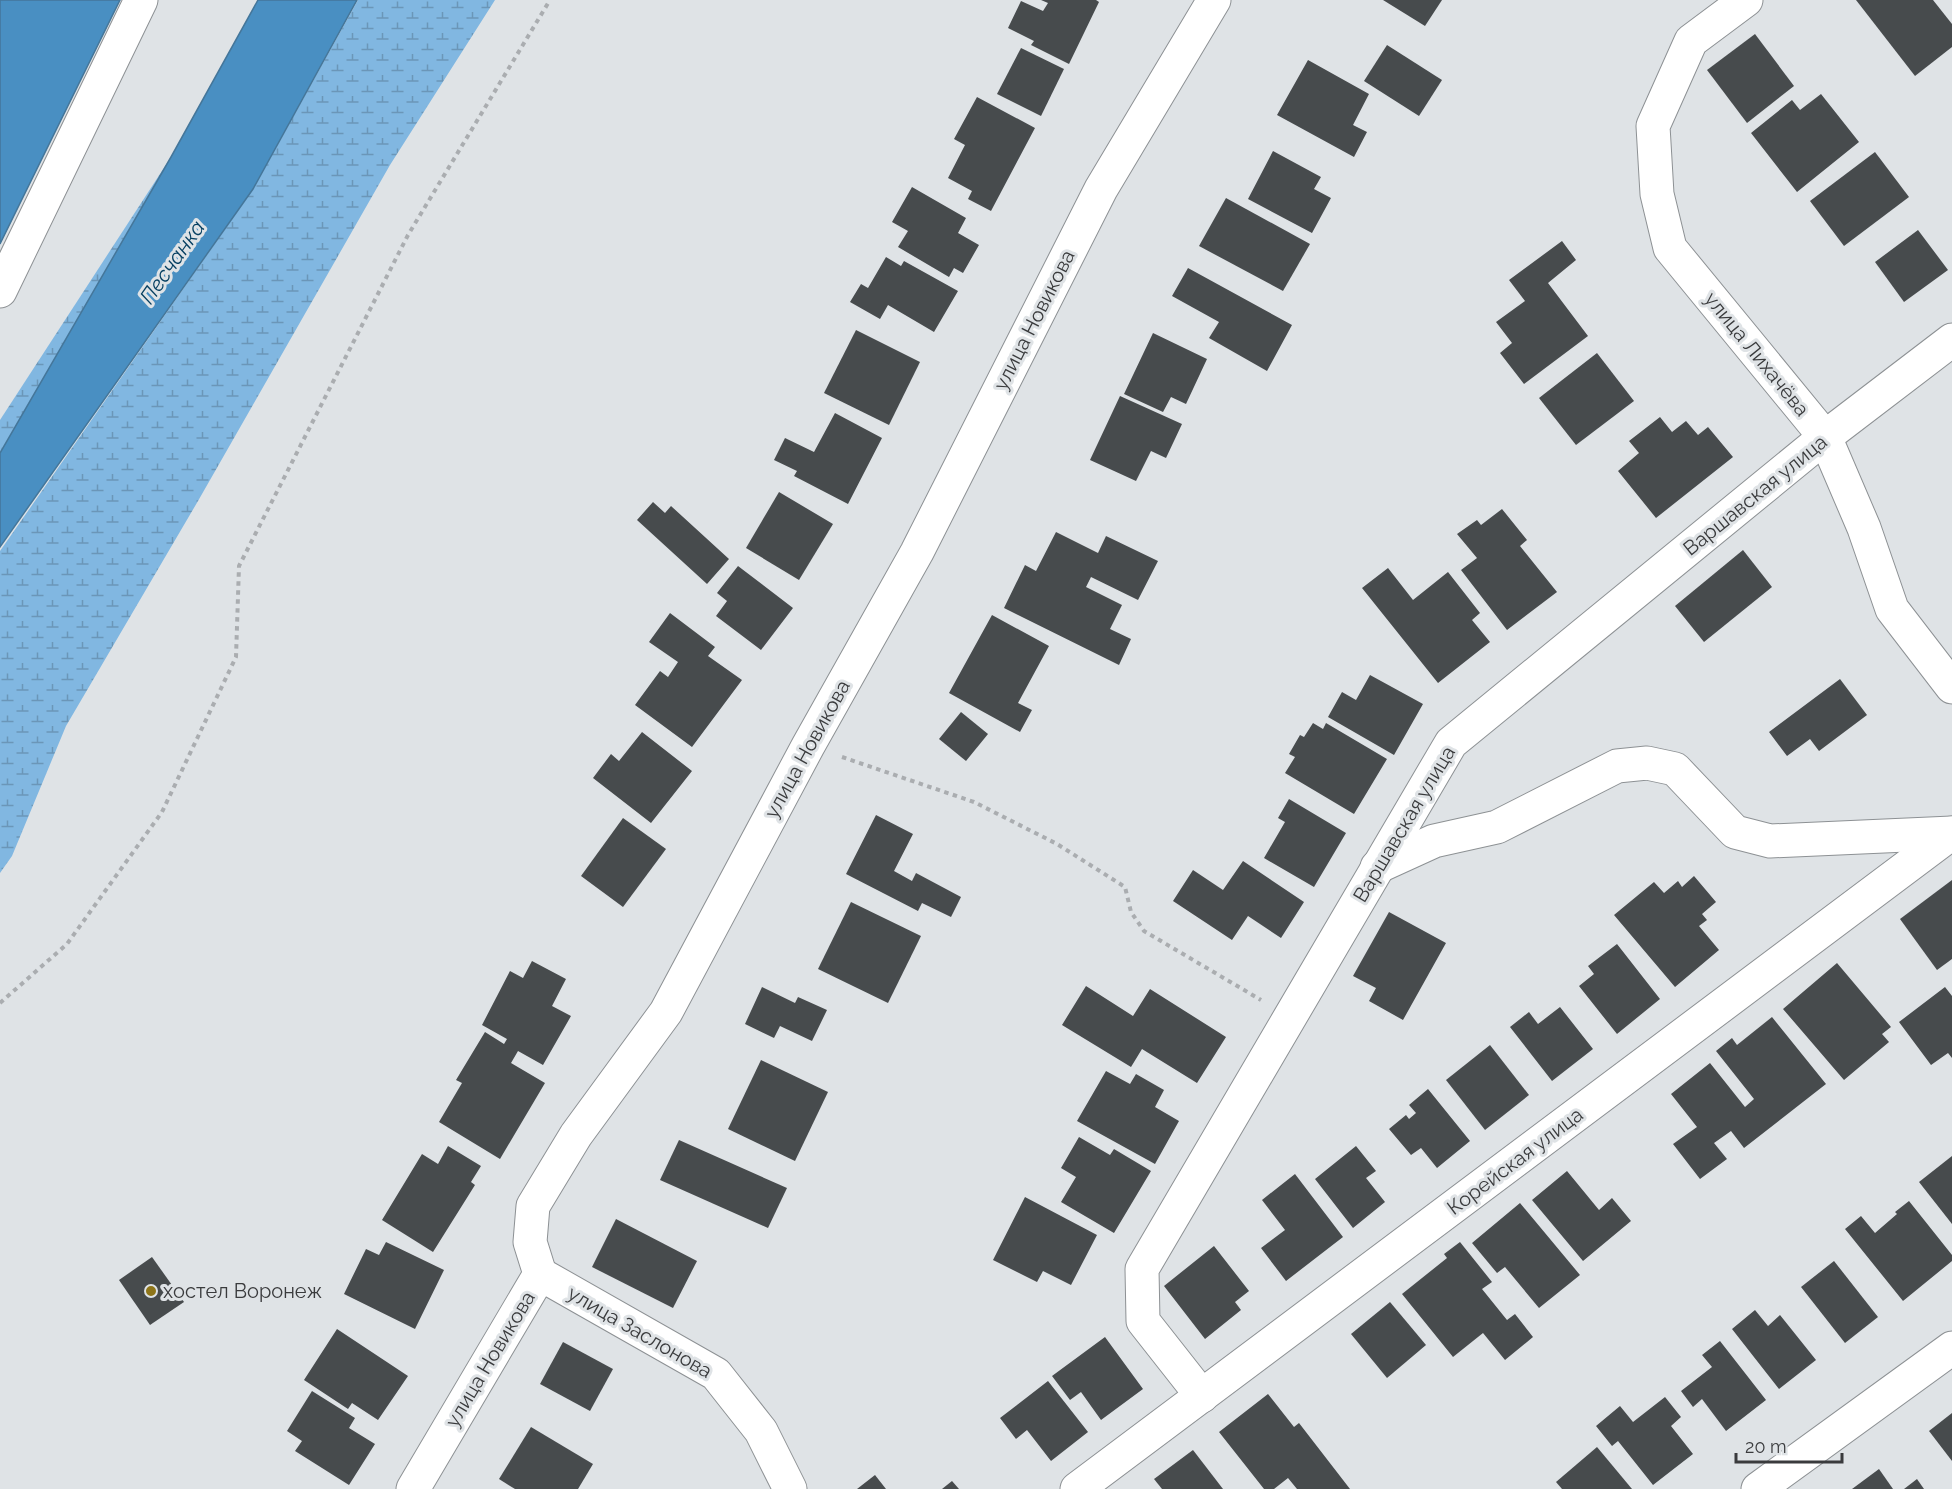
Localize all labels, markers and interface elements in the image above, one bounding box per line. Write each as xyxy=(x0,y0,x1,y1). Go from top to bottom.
water label: Песчанка xyxy=(134,216,210,308)
street label: улица Новикова xyxy=(988,246,1080,394)
street label: улица Лихачёва xyxy=(1700,287,1814,421)
street label: Варшавская улица xyxy=(1678,430,1832,560)
street label: улица Новикова xyxy=(759,676,855,822)
street label: Варшавская улица xyxy=(1348,742,1460,906)
street label: Корейская улица xyxy=(1442,1102,1588,1220)
place label: хостел Воронеж xyxy=(163,1279,323,1303)
street label: улица Заслонова xyxy=(563,1281,717,1383)
marker: хостел Воронеж xyxy=(144,1284,158,1298)
street label: улица Новикова xyxy=(440,1287,540,1431)
scale bar xyxy=(1736,1426,1842,1464)
text: 20 m xyxy=(1745,1436,1787,1457)

